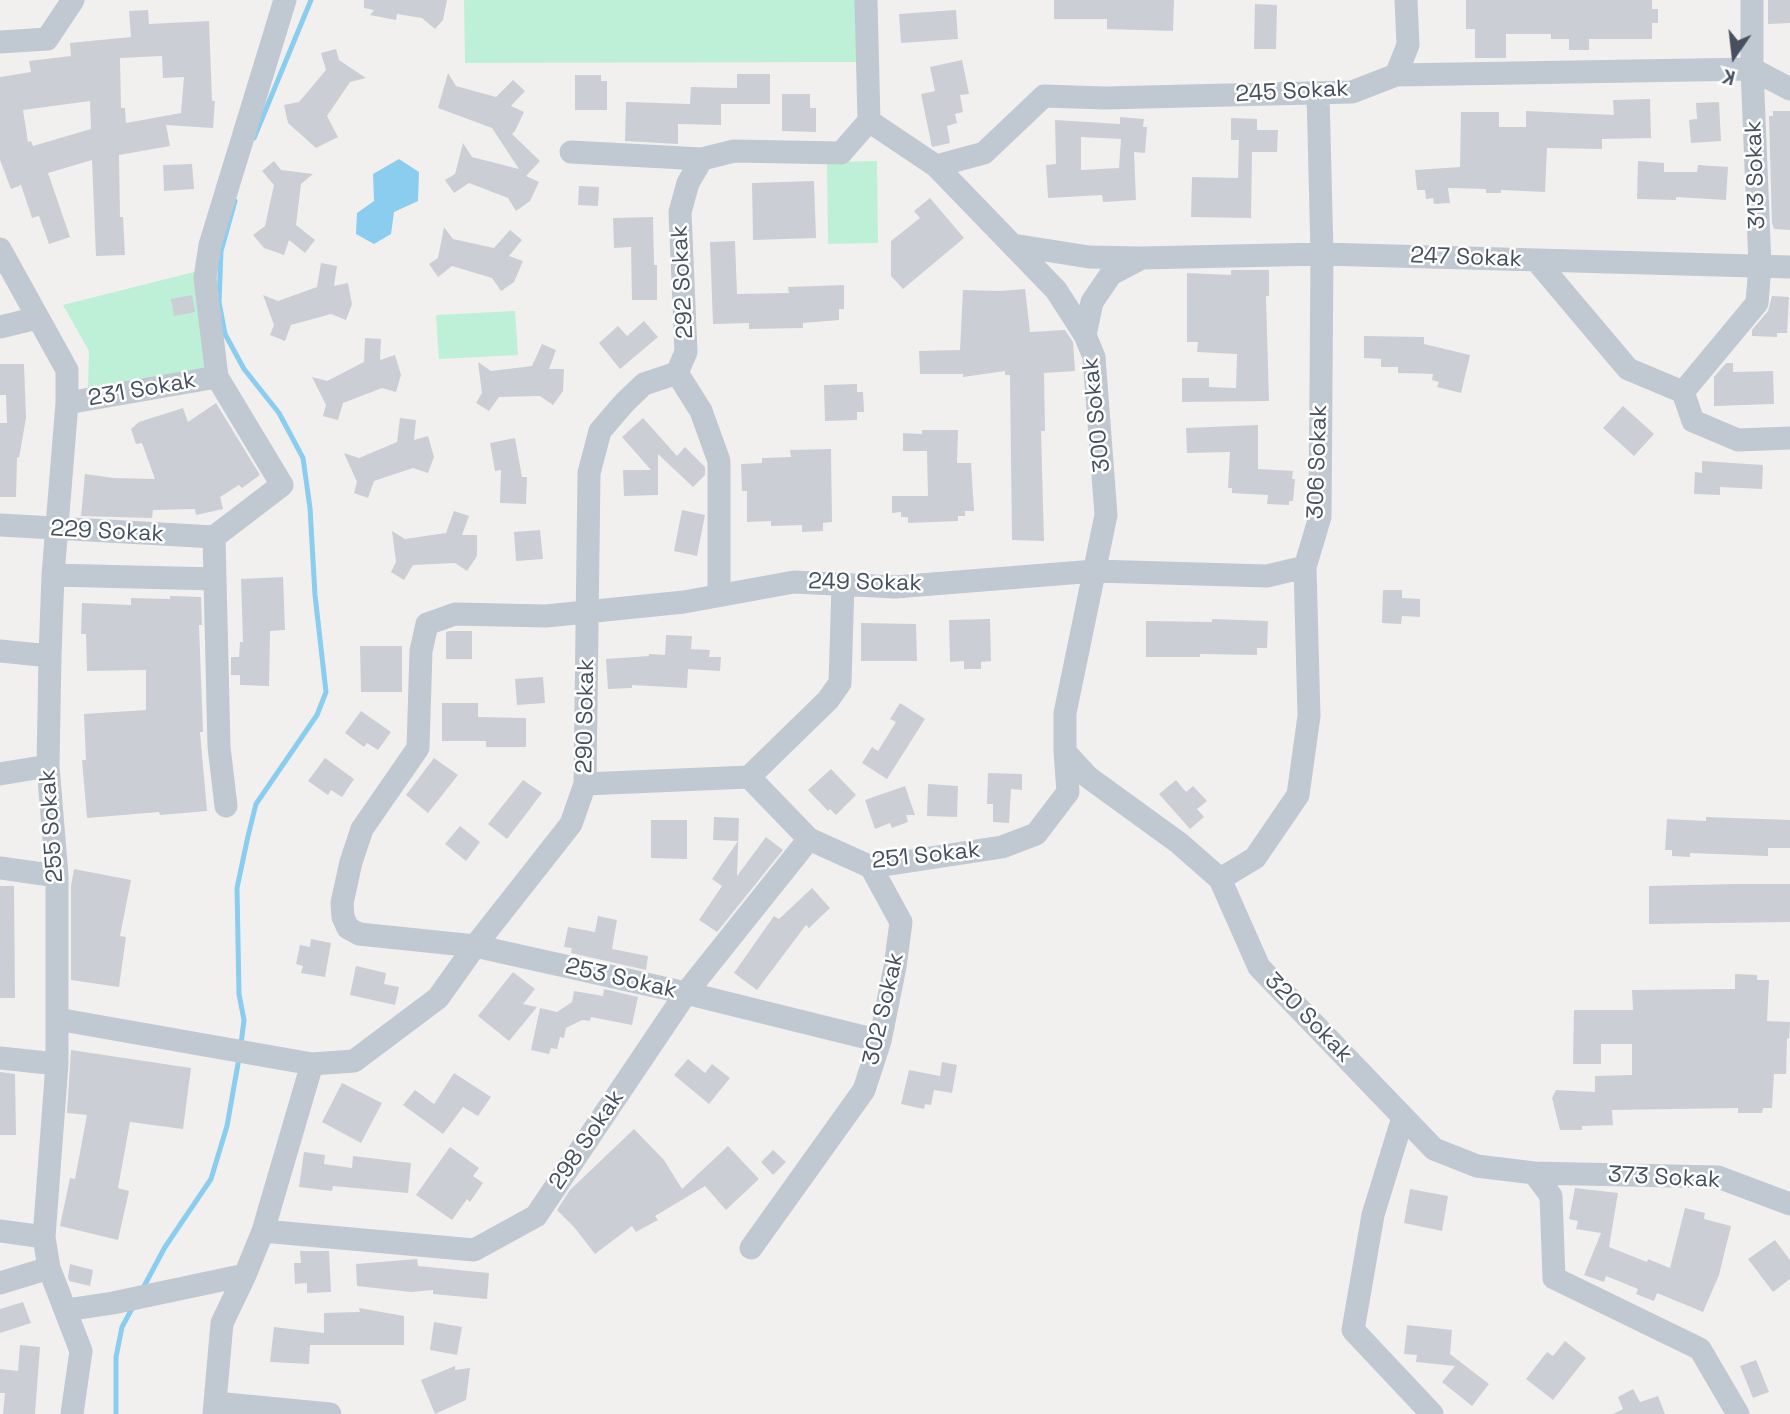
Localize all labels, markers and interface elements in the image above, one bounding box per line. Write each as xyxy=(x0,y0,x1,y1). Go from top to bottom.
north arrow xyxy=(1699,21,1769,91)
text: K xyxy=(1720,63,1738,90)
street label: 245 Sokak xyxy=(1235,75,1349,109)
street label: 313 Sokak xyxy=(1740,120,1772,230)
street label: 292 Sokak xyxy=(666,225,700,339)
street label: 247 Sokak xyxy=(1410,242,1522,274)
street label: 300 Sokak xyxy=(1077,356,1117,474)
street label: 231 Sokak xyxy=(86,367,198,413)
street label: 306 Sokak xyxy=(1302,404,1334,520)
street label: 229 Sokak xyxy=(50,515,164,549)
street label: 249 Sokak xyxy=(808,568,922,598)
street label: 290 Sokak xyxy=(571,658,601,774)
street label: 255 Sokak xyxy=(34,768,70,884)
street label: 251 Sokak xyxy=(870,837,982,875)
street label: 302 Sokak xyxy=(858,950,910,1068)
street label: 253 Sokak xyxy=(563,953,679,1005)
street label: 320 Sokak xyxy=(1258,967,1358,1069)
street label: 298 Sokak xyxy=(544,1085,630,1195)
street label: 373 Sokak xyxy=(1607,1161,1721,1195)

